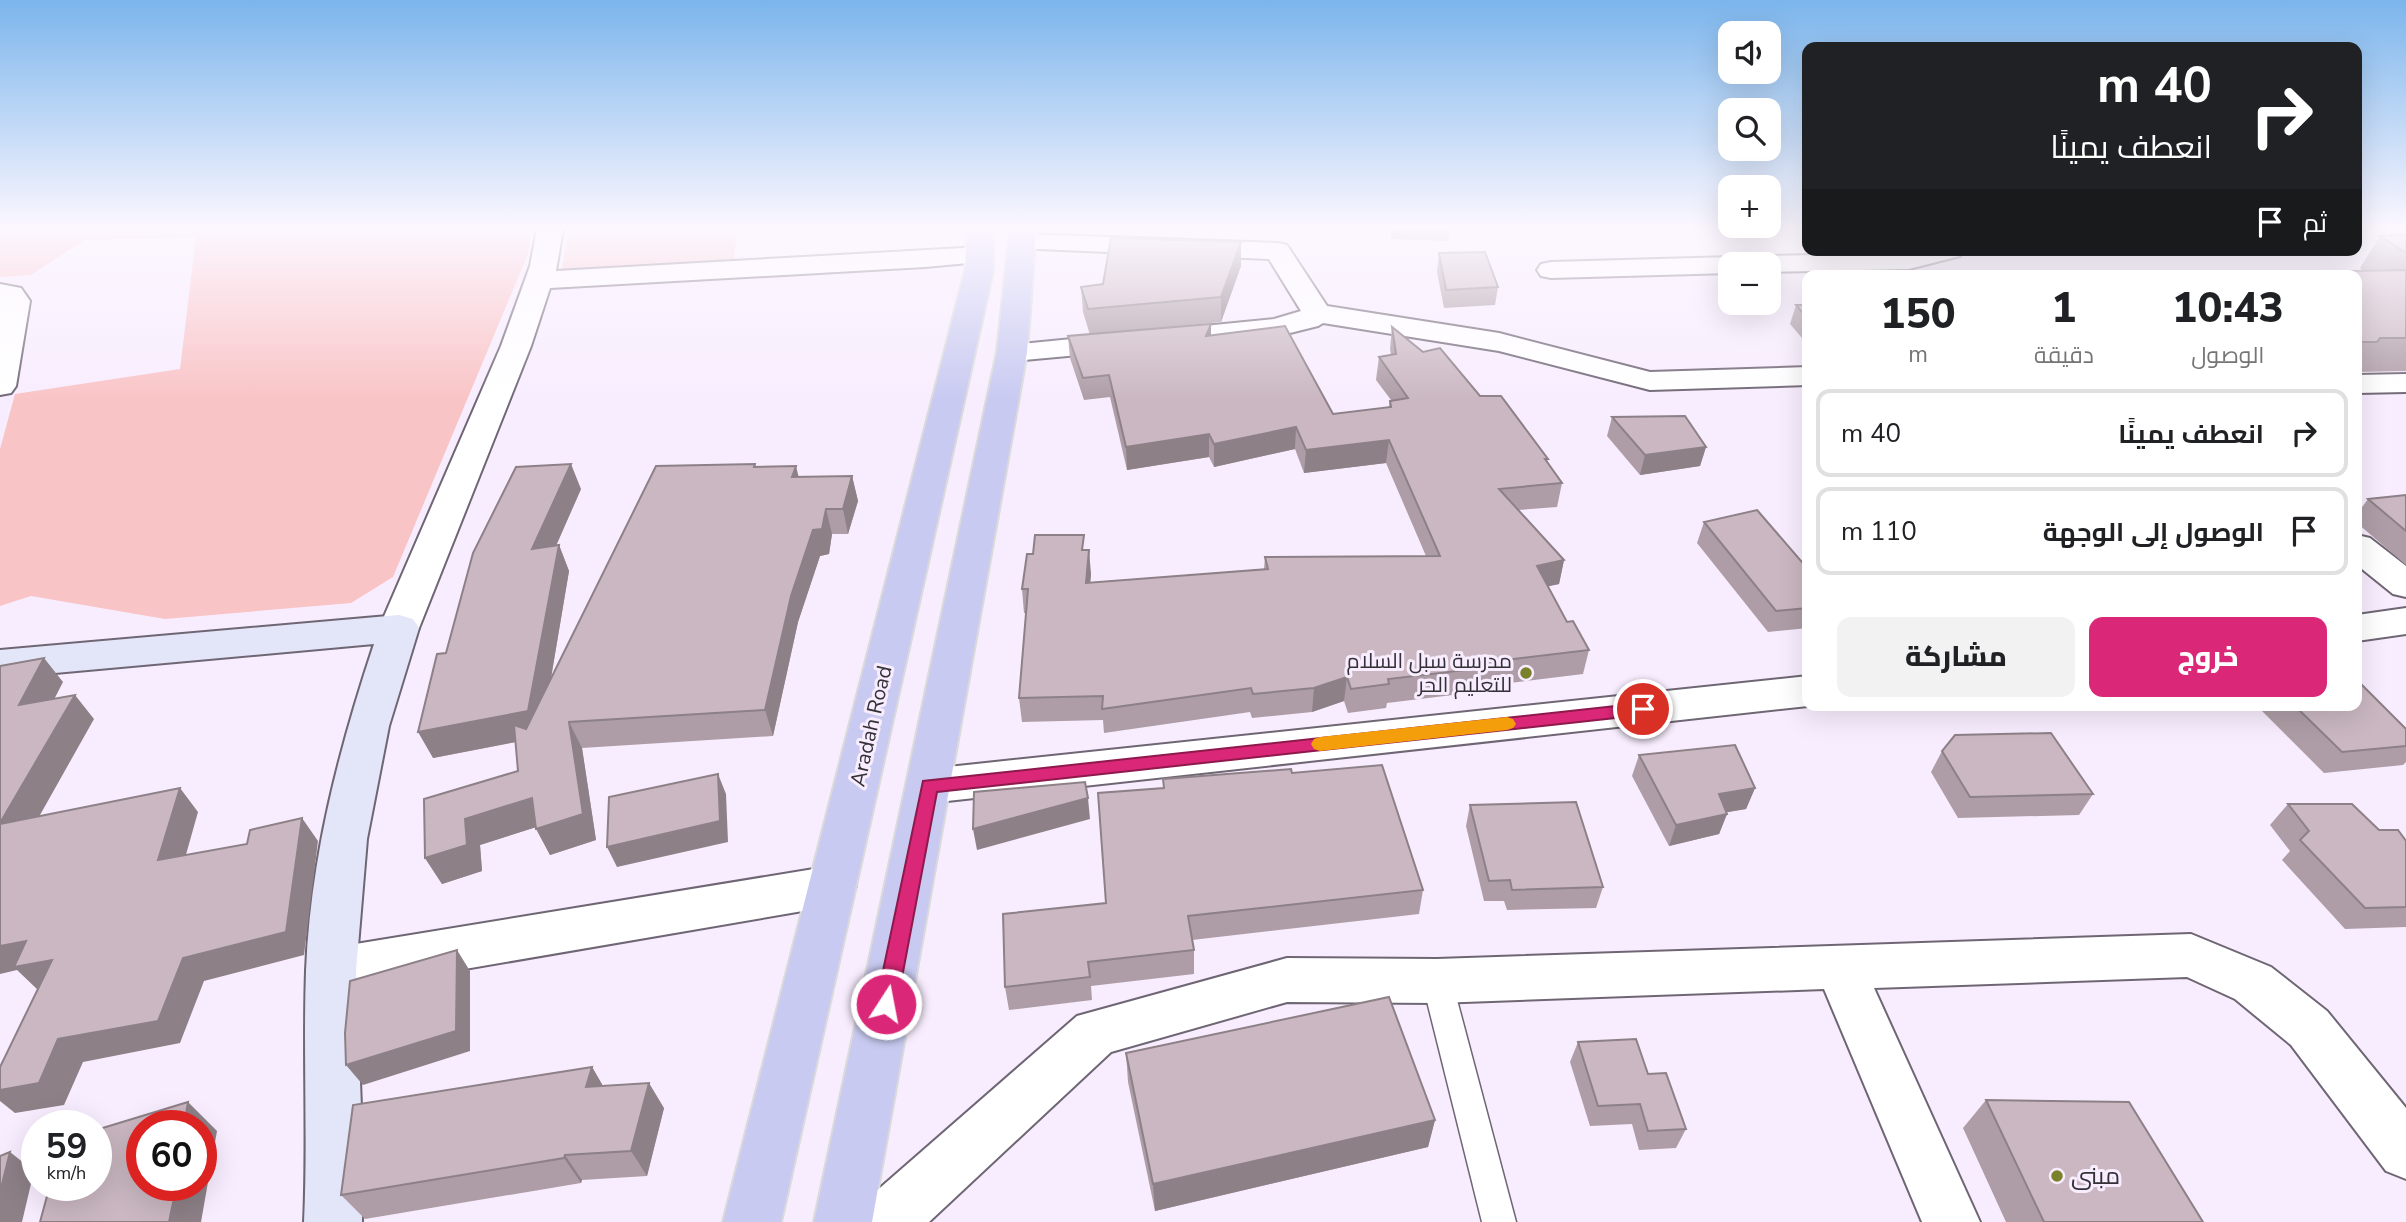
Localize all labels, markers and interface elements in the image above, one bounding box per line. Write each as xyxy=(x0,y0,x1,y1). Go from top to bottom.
map controls xyxy=(1718,21,1781,315)
button: sound xyxy=(1718,21,1781,84)
text: 40 m xyxy=(2097,52,2212,119)
icon: right xyxy=(2236,70,2327,161)
button: search xyxy=(1718,98,1781,161)
text: انعطف يمينًا xyxy=(2050,126,2212,169)
button: + xyxy=(1718,175,1781,238)
icon: arrive xyxy=(2251,203,2289,241)
text: ثم xyxy=(2303,206,2327,241)
button: − xyxy=(1718,252,1781,315)
text: 1 xyxy=(2051,280,2077,337)
text: 10:43 xyxy=(2172,280,2284,337)
text: 150 xyxy=(1880,286,1956,343)
text: m xyxy=(1908,339,1928,370)
text: دقيقة xyxy=(2034,340,2094,371)
text: الوصول xyxy=(2191,340,2265,371)
icon: right xyxy=(2285,414,2323,452)
text: 40 m xyxy=(1841,416,1901,451)
text: انعطف يمينًا xyxy=(2118,417,2264,452)
icon: arrive xyxy=(2285,512,2323,550)
text: 110 m xyxy=(1841,514,1917,549)
text: الوصول إلى الوجهة xyxy=(2043,515,2264,550)
button: مشاركة xyxy=(1837,617,2075,697)
button: خروج xyxy=(2089,617,2327,697)
place label: مدرسة سبل السلام للتعليم الحر xyxy=(1347,647,1512,699)
street label: Aradah Road xyxy=(843,663,899,789)
marker: مدرسة سبل السلام للتعليم الحر xyxy=(1518,665,1534,681)
pin xyxy=(1613,679,1673,739)
icon: arrive xyxy=(1624,690,1662,728)
position arrow xyxy=(849,967,923,1041)
speed limit sign: 60 xyxy=(126,1110,217,1201)
text: 59 xyxy=(45,1123,88,1170)
place label: مبنى xyxy=(2071,1160,2120,1192)
text: km/h xyxy=(47,1161,86,1185)
marker: مبنى xyxy=(2049,1168,2065,1184)

